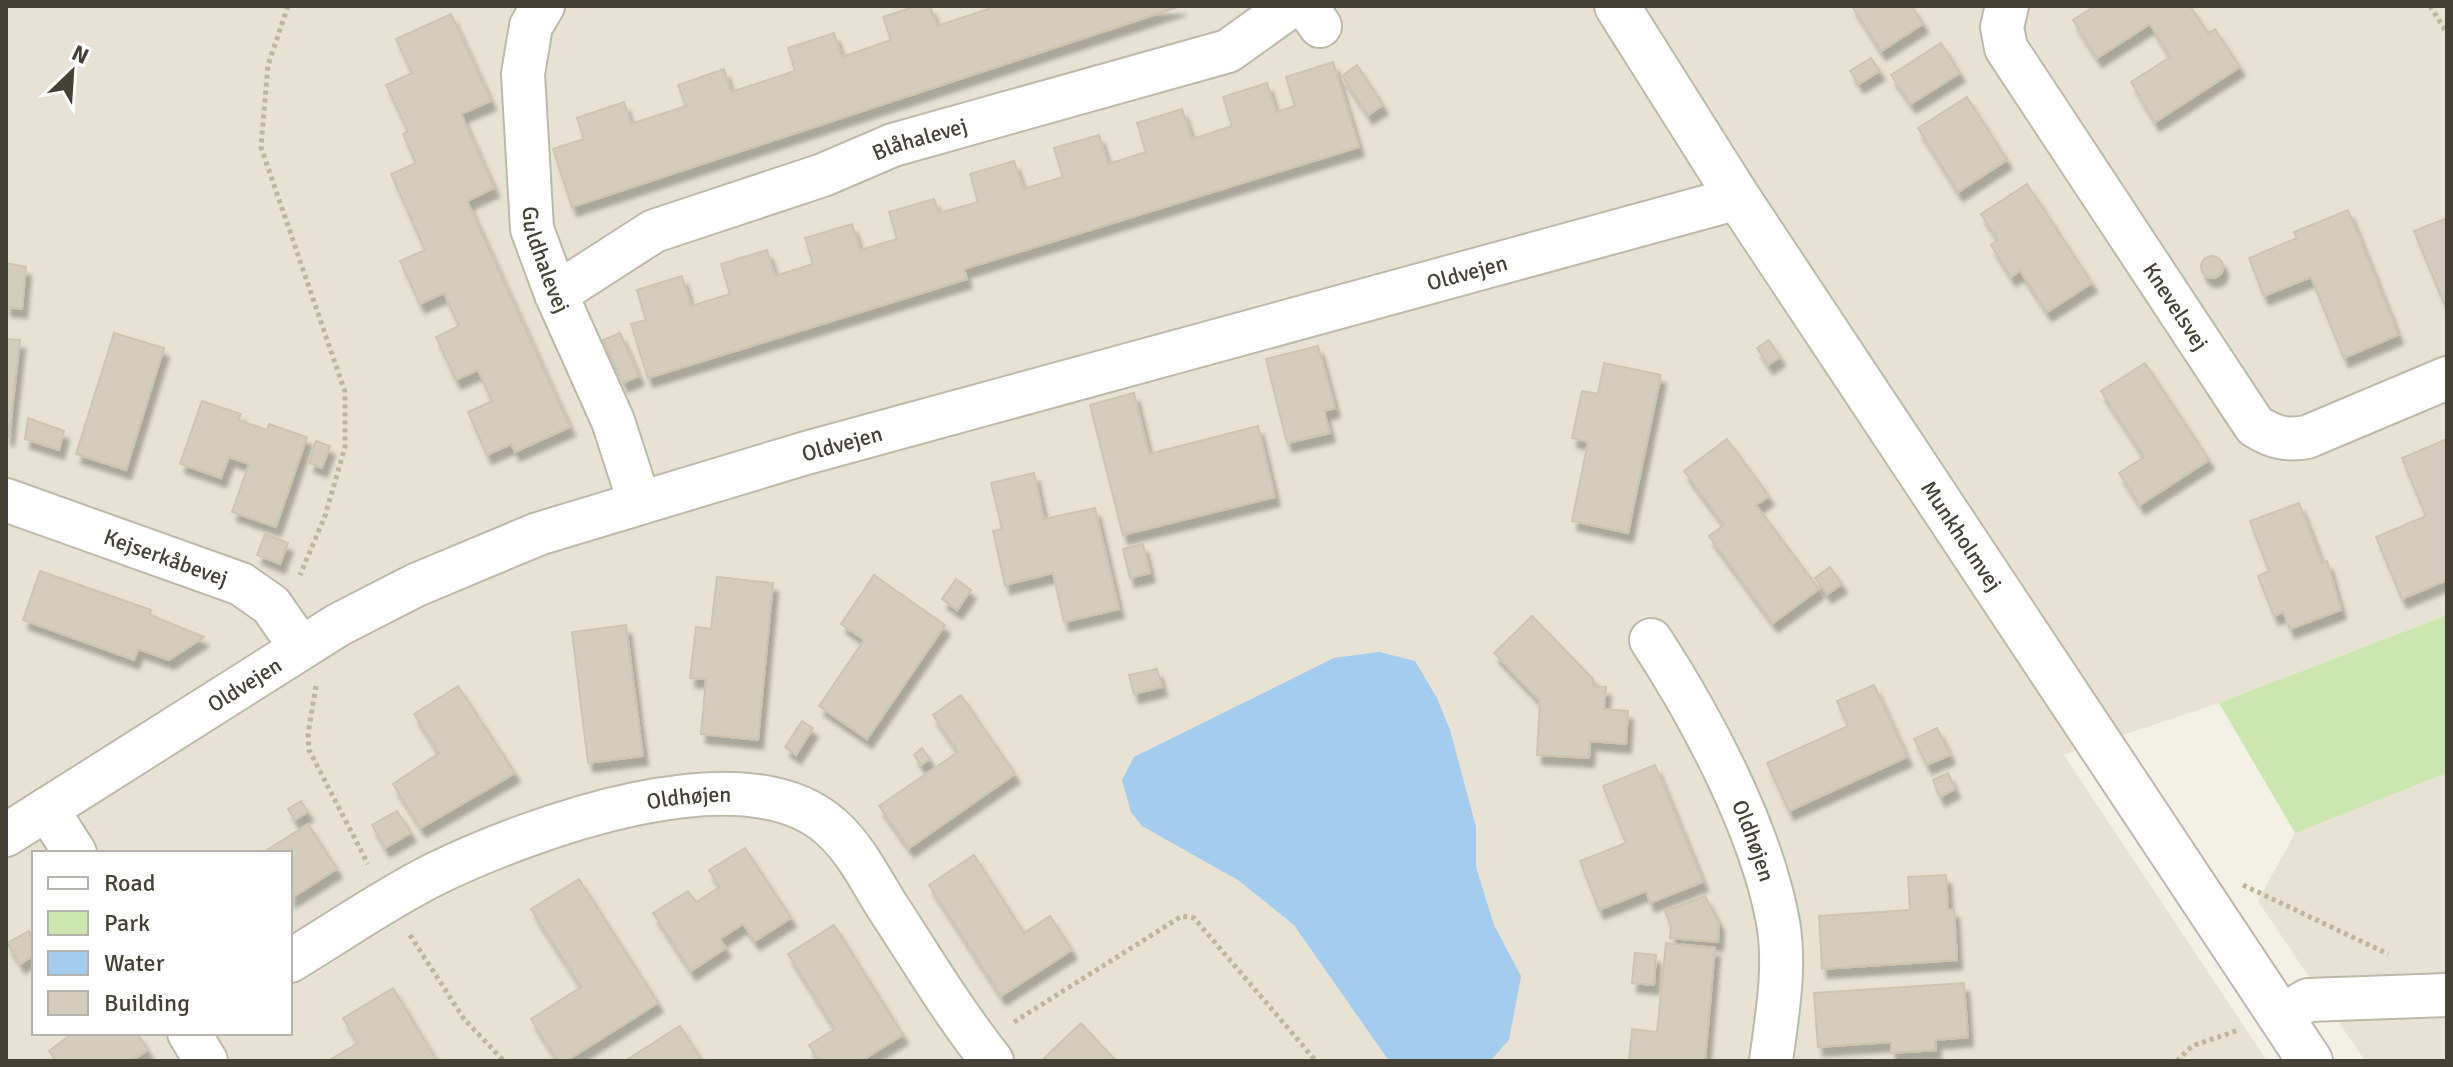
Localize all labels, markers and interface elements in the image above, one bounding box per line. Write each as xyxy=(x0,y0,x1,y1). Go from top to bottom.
north arrow xyxy=(32,32,112,112)
text: N xyxy=(68,39,93,70)
street label: Blåhalevej xyxy=(868,111,970,166)
street label: Guldhalevej xyxy=(517,205,576,317)
street label: Oldvejen xyxy=(1424,248,1510,296)
street label: Knevelsvej xyxy=(2137,257,2215,355)
street label: Oldvejen xyxy=(799,419,885,467)
street label: Munkholmvej xyxy=(1915,475,2008,596)
street label: Kejserkåbevej xyxy=(100,523,232,592)
street label: Oldvejen xyxy=(202,651,286,718)
street label: Oldhøjen xyxy=(644,780,732,815)
street label: Oldhøjen xyxy=(1726,796,1781,885)
legend xyxy=(32,851,292,1035)
text: Road xyxy=(104,868,155,898)
text: Park xyxy=(104,908,150,938)
text: Water xyxy=(104,948,165,978)
text: Building xyxy=(104,988,190,1018)

